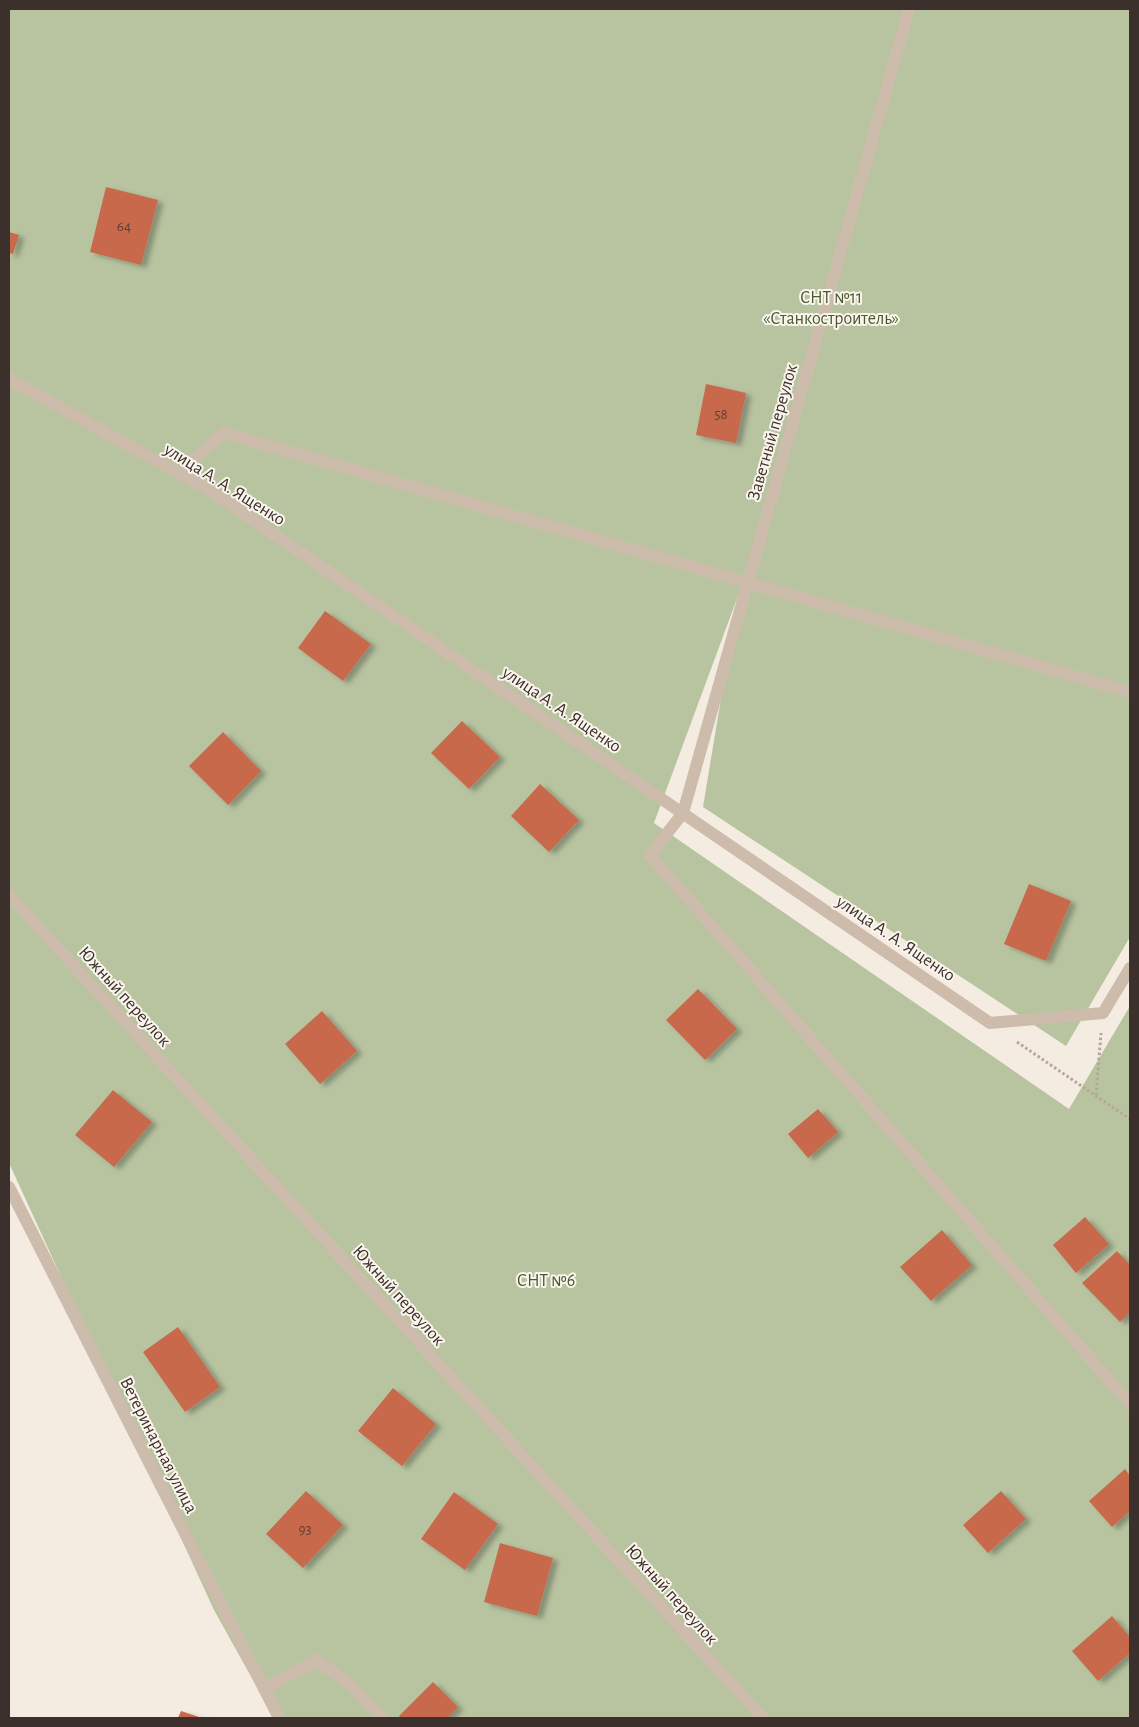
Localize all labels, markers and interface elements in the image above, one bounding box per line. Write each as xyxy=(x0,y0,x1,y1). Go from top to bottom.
house number: 64 xyxy=(117,219,131,234)
park label: СНТ №11 «Станкостроитель» xyxy=(763,289,899,328)
street label: Заветный переулок xyxy=(745,361,801,502)
house number: 58 xyxy=(714,407,728,422)
street label: улица А. А. Ященко xyxy=(160,440,288,529)
street label: улица А. А. Ященко xyxy=(498,663,624,756)
street label: улица А. А. Ященко xyxy=(832,892,958,985)
street label: Южный переулок xyxy=(75,943,174,1051)
street label: Южный переулок xyxy=(349,1242,448,1350)
park label: СНТ №6 xyxy=(517,1272,575,1290)
street label: Ветеринарная улица xyxy=(116,1375,200,1516)
house number: 93 xyxy=(298,1522,312,1537)
street label: Южный переулок xyxy=(622,1541,721,1649)

